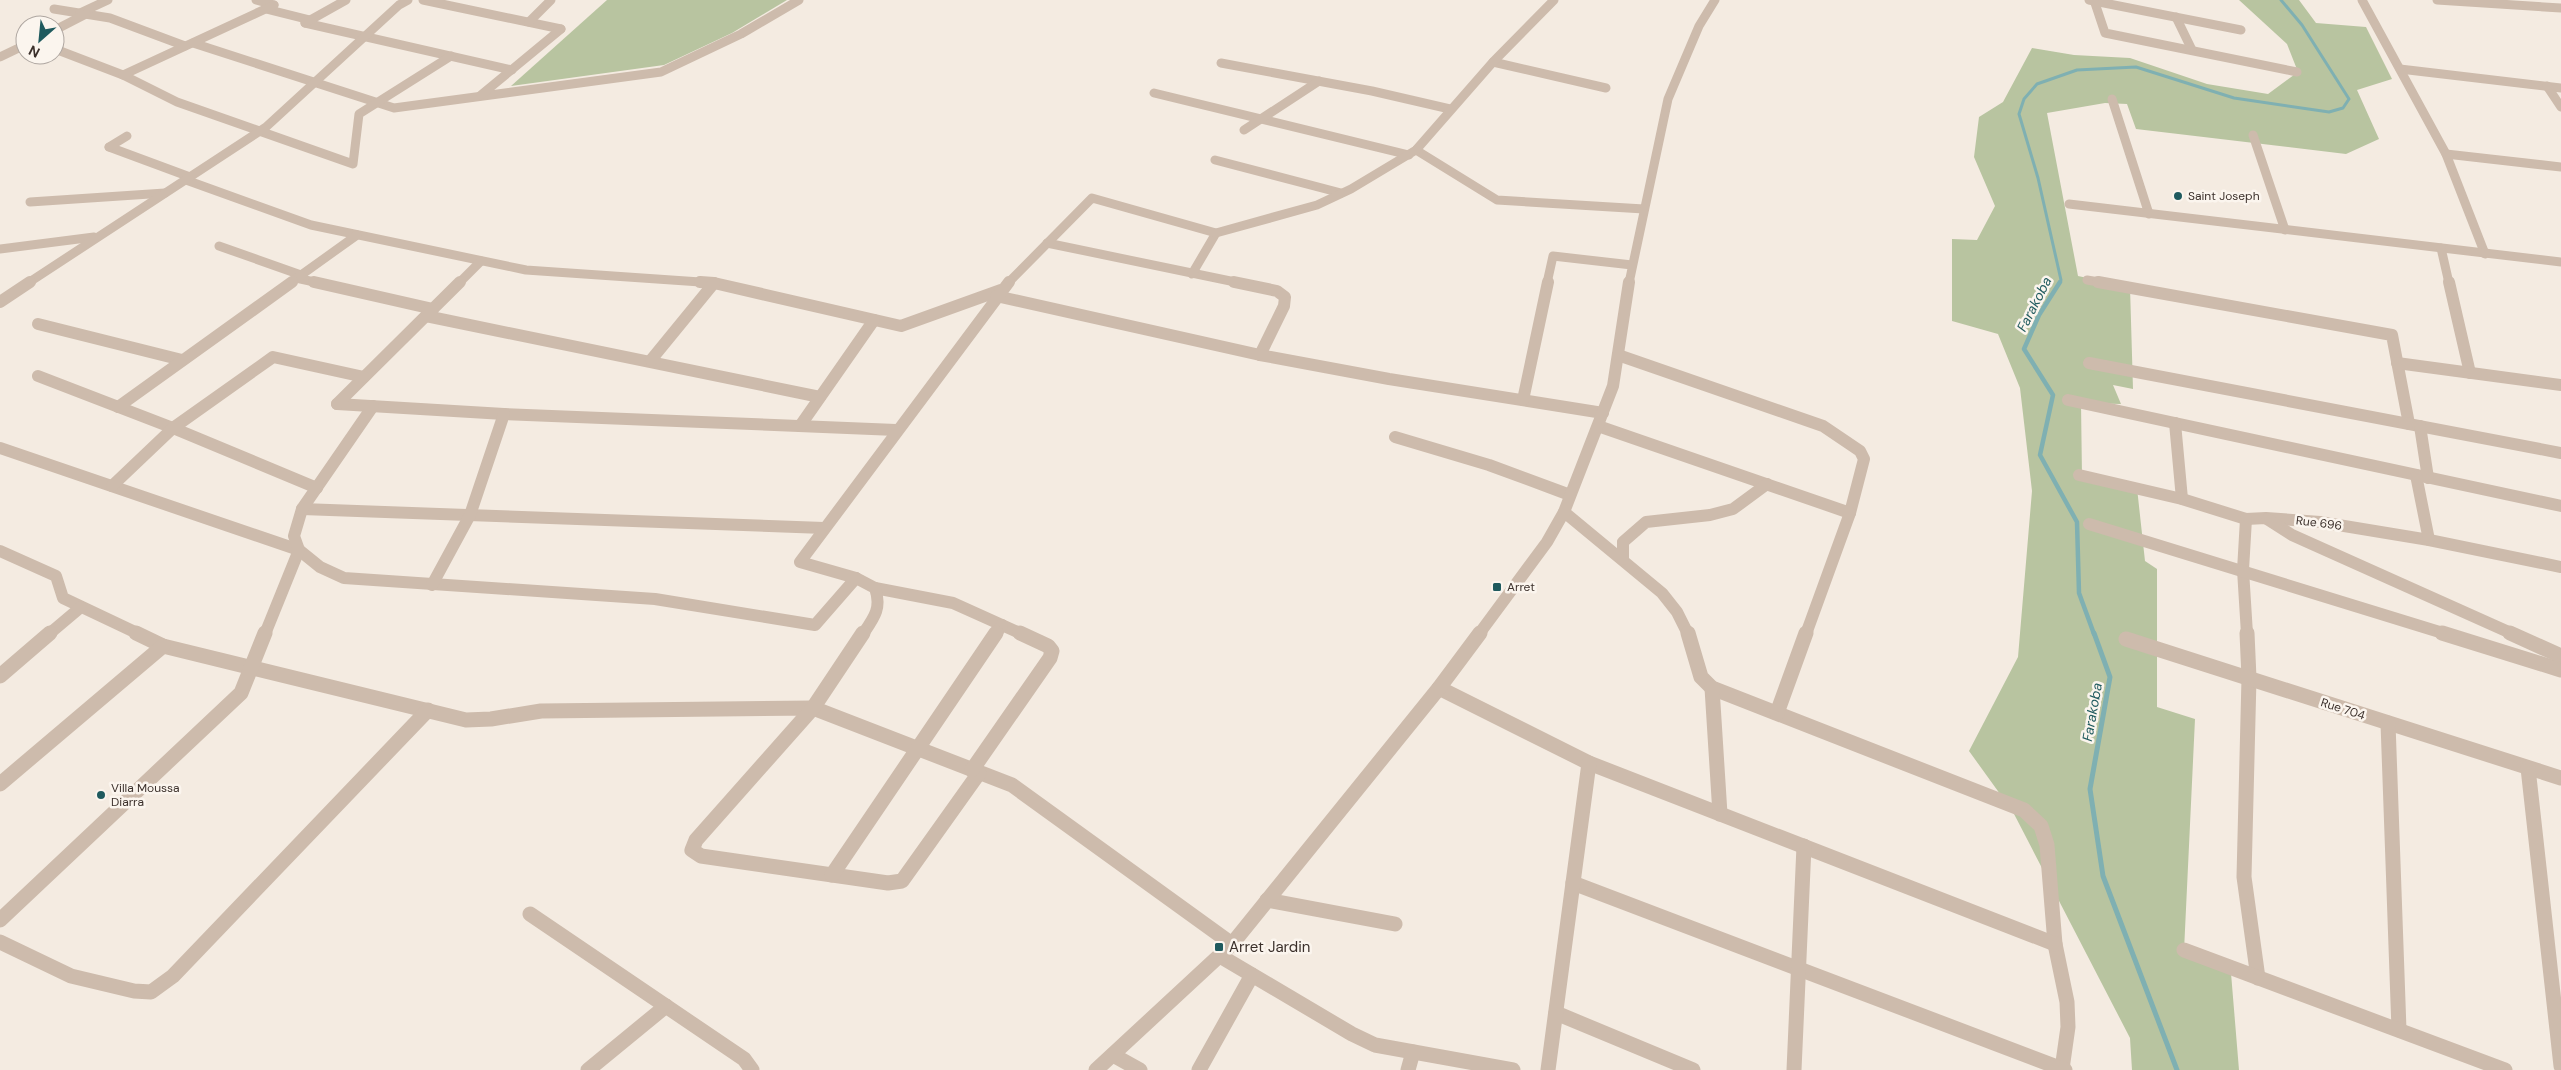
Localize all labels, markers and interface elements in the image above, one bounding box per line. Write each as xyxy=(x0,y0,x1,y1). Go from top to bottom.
north arrow xyxy=(15,15,65,65)
text: N xyxy=(25,41,43,62)
place label: Saint Joseph xyxy=(2188,188,2260,204)
marker: Saint Joseph xyxy=(2172,190,2184,202)
water label: Farakoba xyxy=(2013,273,2056,334)
street label: Rue 696 xyxy=(2295,512,2343,534)
place label: Arret xyxy=(1507,579,1535,595)
marker: Arret xyxy=(1491,581,1503,593)
water label: Farakoba xyxy=(2078,681,2106,743)
street label: Rue 704 xyxy=(2319,694,2367,724)
place label: Villa Moussa Diarra xyxy=(111,780,180,810)
marker: Villa Moussa Diarra xyxy=(95,789,107,801)
place label: Arret Jardin xyxy=(1229,937,1310,957)
marker: Arret Jardin xyxy=(1213,941,1225,953)

